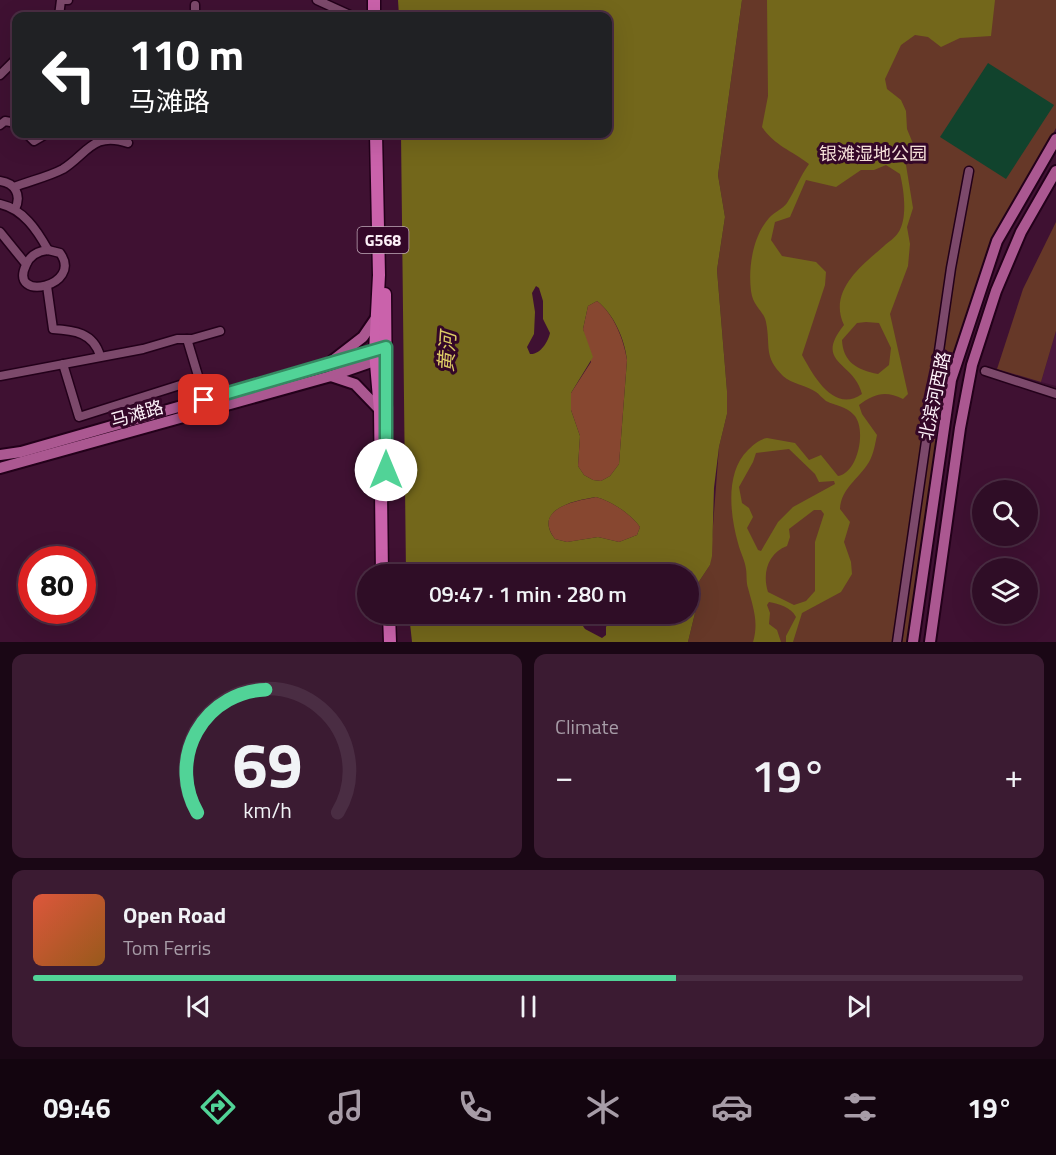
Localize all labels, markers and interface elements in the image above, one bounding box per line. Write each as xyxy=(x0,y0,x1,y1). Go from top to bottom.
text: 110 m xyxy=(129,22,244,86)
icon: left xyxy=(30,36,108,114)
text: 马滩路 xyxy=(129,80,210,121)
park label: 银滩湿地公园 xyxy=(819,140,927,167)
road number: G568 xyxy=(358,227,409,253)
water label: 黄河 xyxy=(430,327,464,373)
street label: 北滨河西路 xyxy=(912,349,957,443)
pin xyxy=(178,374,229,425)
icon: arrive xyxy=(187,383,220,416)
street label: 马滩路 xyxy=(107,393,167,434)
position arrow xyxy=(354,438,418,502)
map controls xyxy=(972,480,1038,624)
button: search xyxy=(972,480,1038,546)
speed limit sign: 80 xyxy=(18,546,96,624)
button: layers xyxy=(972,558,1038,624)
text: 09:47 · 1 min · 280 m xyxy=(429,577,627,611)
text: Climate xyxy=(555,711,619,742)
text: 69 xyxy=(232,716,302,811)
text: 19° xyxy=(751,741,827,809)
text: − xyxy=(555,751,573,801)
text: + xyxy=(1005,751,1023,801)
text: km/h xyxy=(243,794,291,826)
text: Open Road xyxy=(123,898,226,932)
text: Tom Ferris xyxy=(123,932,211,963)
icon: previous xyxy=(182,990,215,1023)
icon: pause xyxy=(512,990,545,1023)
icon: next xyxy=(842,990,875,1023)
icon: directions xyxy=(197,1086,239,1128)
icon: music xyxy=(325,1086,367,1128)
icon: phone xyxy=(454,1086,496,1128)
icon: climate xyxy=(582,1086,624,1128)
icon: car xyxy=(711,1086,753,1128)
icon: filters xyxy=(839,1086,881,1128)
text: 09:46 xyxy=(43,1087,111,1128)
text: 19° xyxy=(967,1087,1013,1128)

